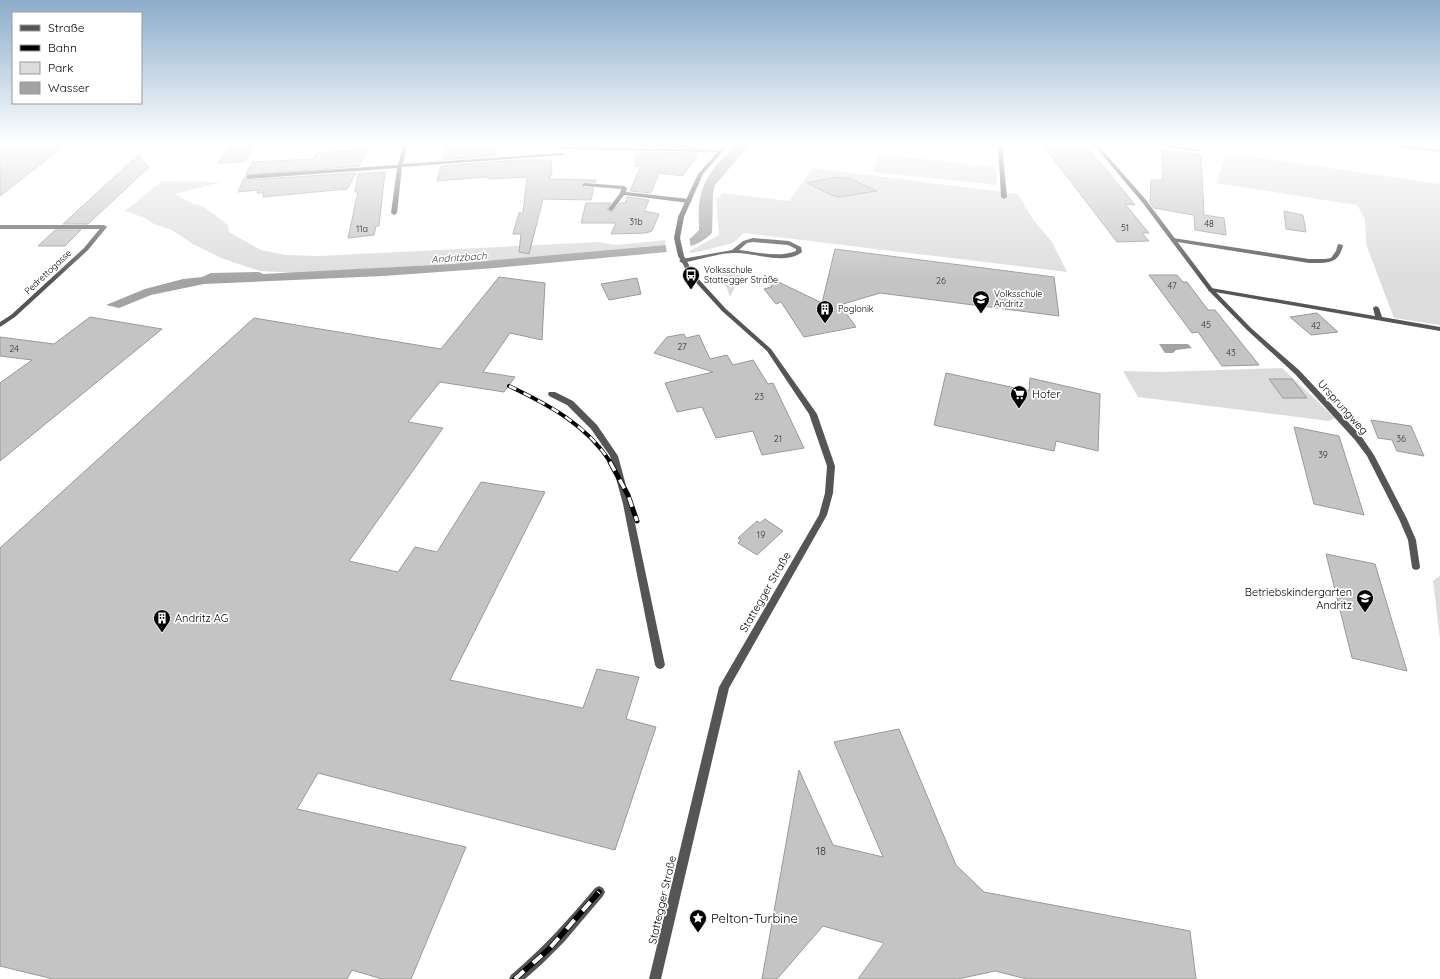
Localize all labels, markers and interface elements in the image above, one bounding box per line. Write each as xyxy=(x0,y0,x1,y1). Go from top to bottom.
legend xyxy=(12,12,142,104)
text: Straße xyxy=(48,20,85,35)
text: Bahn xyxy=(48,40,77,55)
text: Park xyxy=(48,60,73,75)
text: Wasser xyxy=(48,80,90,95)
house number: 31b xyxy=(629,216,643,227)
house number: 48 xyxy=(1204,218,1214,229)
house number: 51 xyxy=(1121,222,1129,233)
house number: 11a xyxy=(356,223,368,234)
street label: Pedrettogasse xyxy=(22,247,73,296)
water label: Andritzbach xyxy=(431,249,487,266)
place label: Volksschule Stattegger Straße xyxy=(704,264,778,285)
bus stop icon: Volksschule Stattegger Straße xyxy=(681,265,701,290)
house number: 26 xyxy=(936,275,946,286)
house number: 47 xyxy=(1167,280,1177,291)
place label: Volksschule Andritz xyxy=(994,288,1042,309)
school or university icon: Volksschule Andritz xyxy=(971,289,991,314)
building icon: Poglonik xyxy=(815,299,835,324)
place label: Poglonik xyxy=(838,303,874,314)
house number: 45 xyxy=(1201,319,1211,330)
house number: 42 xyxy=(1311,320,1321,331)
house number: 27 xyxy=(677,341,687,352)
house number: 24 xyxy=(9,343,19,354)
house number: 43 xyxy=(1226,347,1236,358)
street label: Ursprungweg xyxy=(1315,377,1371,437)
supermarket icon: Hofer xyxy=(1009,384,1029,409)
place label: Hofer xyxy=(1032,387,1061,401)
house number: 23 xyxy=(754,391,764,402)
house number: 21 xyxy=(774,433,782,444)
house number: 36 xyxy=(1396,433,1406,444)
house number: 39 xyxy=(1318,449,1328,460)
house number: 19 xyxy=(757,529,765,540)
street label: Stattegger Straße xyxy=(736,549,794,635)
place label: Betriebskindergarten Andritz xyxy=(1245,585,1352,612)
school or university icon: Betriebskindergarten Andritz xyxy=(1355,588,1375,613)
building icon: Andritz AG xyxy=(152,608,172,633)
place label: Andritz AG xyxy=(175,611,228,625)
house number: 18 xyxy=(816,844,826,858)
street label: Stattegger Straße xyxy=(645,854,679,946)
place icon: Pelton-Turbine xyxy=(688,908,708,933)
place label: Pelton-Turbine xyxy=(711,910,798,926)

